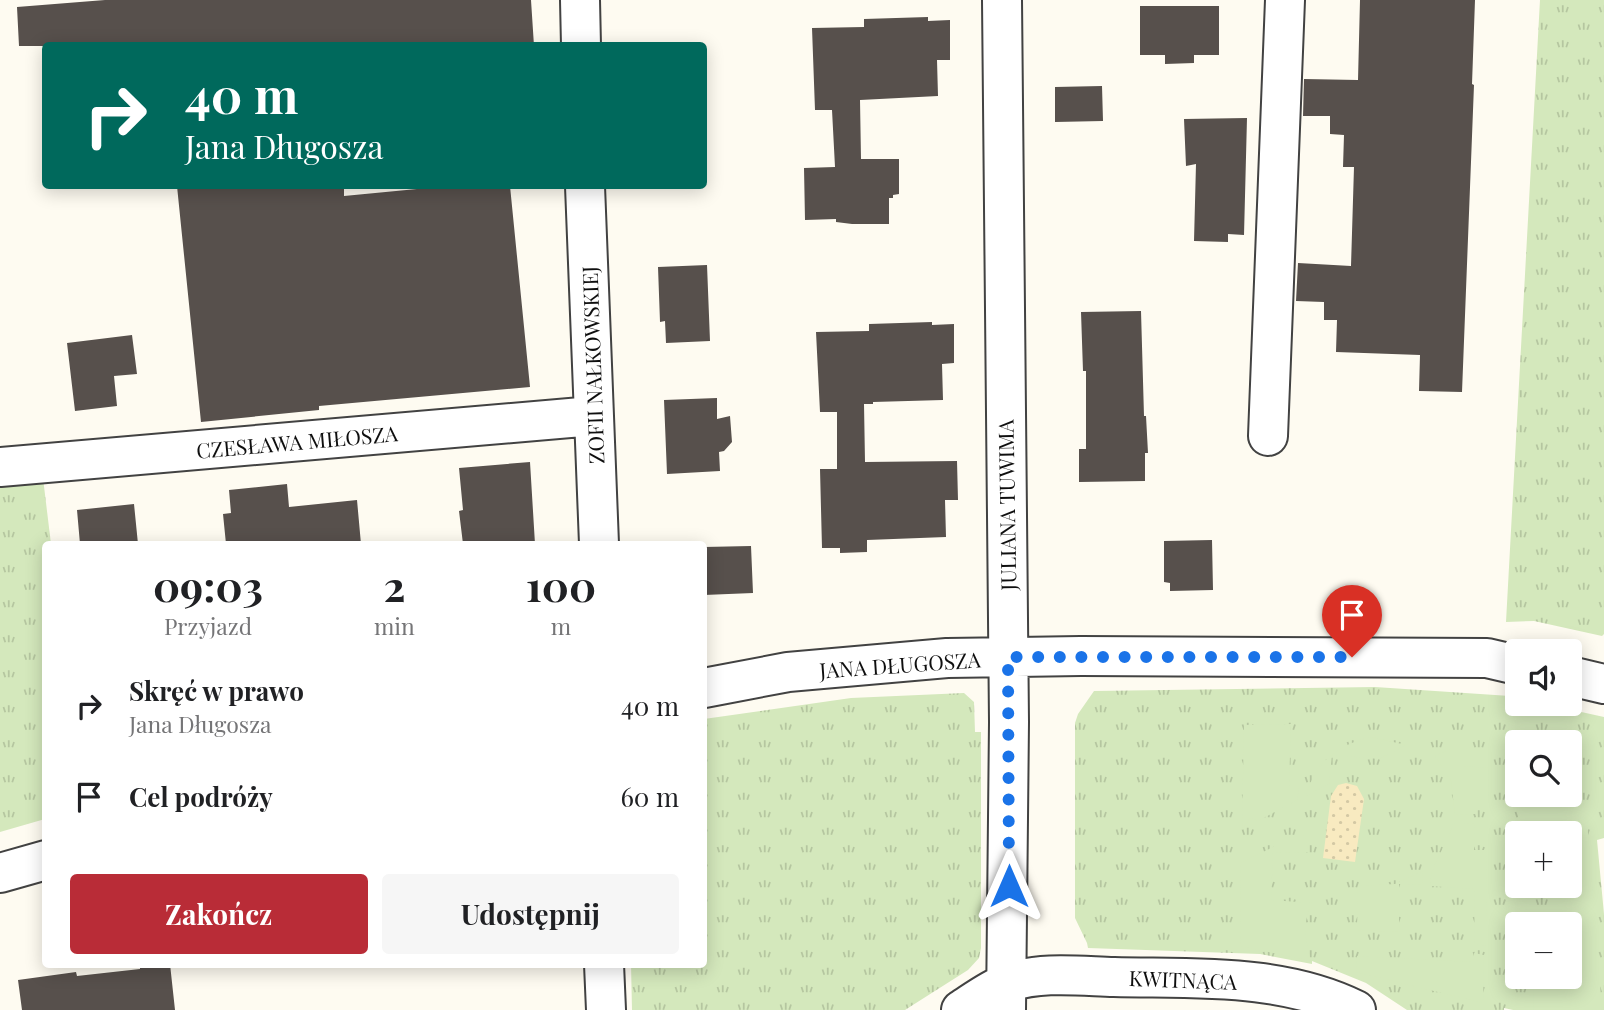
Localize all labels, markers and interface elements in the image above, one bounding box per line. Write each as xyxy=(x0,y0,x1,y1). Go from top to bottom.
text: 40 m xyxy=(185,61,298,126)
icon: right xyxy=(70,70,161,161)
text: Jana Długosza xyxy=(185,124,383,167)
street label: ZOFII NAŁKOWSKIEJ xyxy=(575,265,609,464)
street label: CZESŁAWA MIŁOSZA xyxy=(195,418,400,464)
street label: JULIANA TUWIMA xyxy=(990,418,1022,592)
text: 09:03 xyxy=(153,557,263,613)
text: 2 xyxy=(383,557,405,613)
text: 100 xyxy=(526,557,596,613)
pin xyxy=(1322,585,1382,657)
icon: arrive xyxy=(1333,596,1371,634)
text: Przyjazd xyxy=(164,610,252,641)
text: min xyxy=(374,610,415,641)
text: m xyxy=(551,610,571,641)
map controls xyxy=(1505,639,1582,989)
button: sound xyxy=(1505,639,1582,716)
street label: JANA DŁUGOSZA xyxy=(817,644,982,684)
text: Skręć w prawo xyxy=(129,673,304,708)
icon: right xyxy=(70,687,108,725)
text: 40 m xyxy=(621,688,679,723)
text: Jana Długosza xyxy=(129,708,272,739)
button: search xyxy=(1505,730,1582,807)
icon: arrive xyxy=(70,778,108,816)
text: Cel podróży xyxy=(129,779,273,814)
text: 60 m xyxy=(620,779,679,814)
button: + xyxy=(1505,821,1582,898)
position arrow xyxy=(972,849,1046,923)
button: Zakończ xyxy=(70,874,368,954)
button: Udostępnij xyxy=(382,874,679,954)
button: − xyxy=(1505,912,1582,989)
street label: KWITNĄCA xyxy=(1128,963,1238,995)

